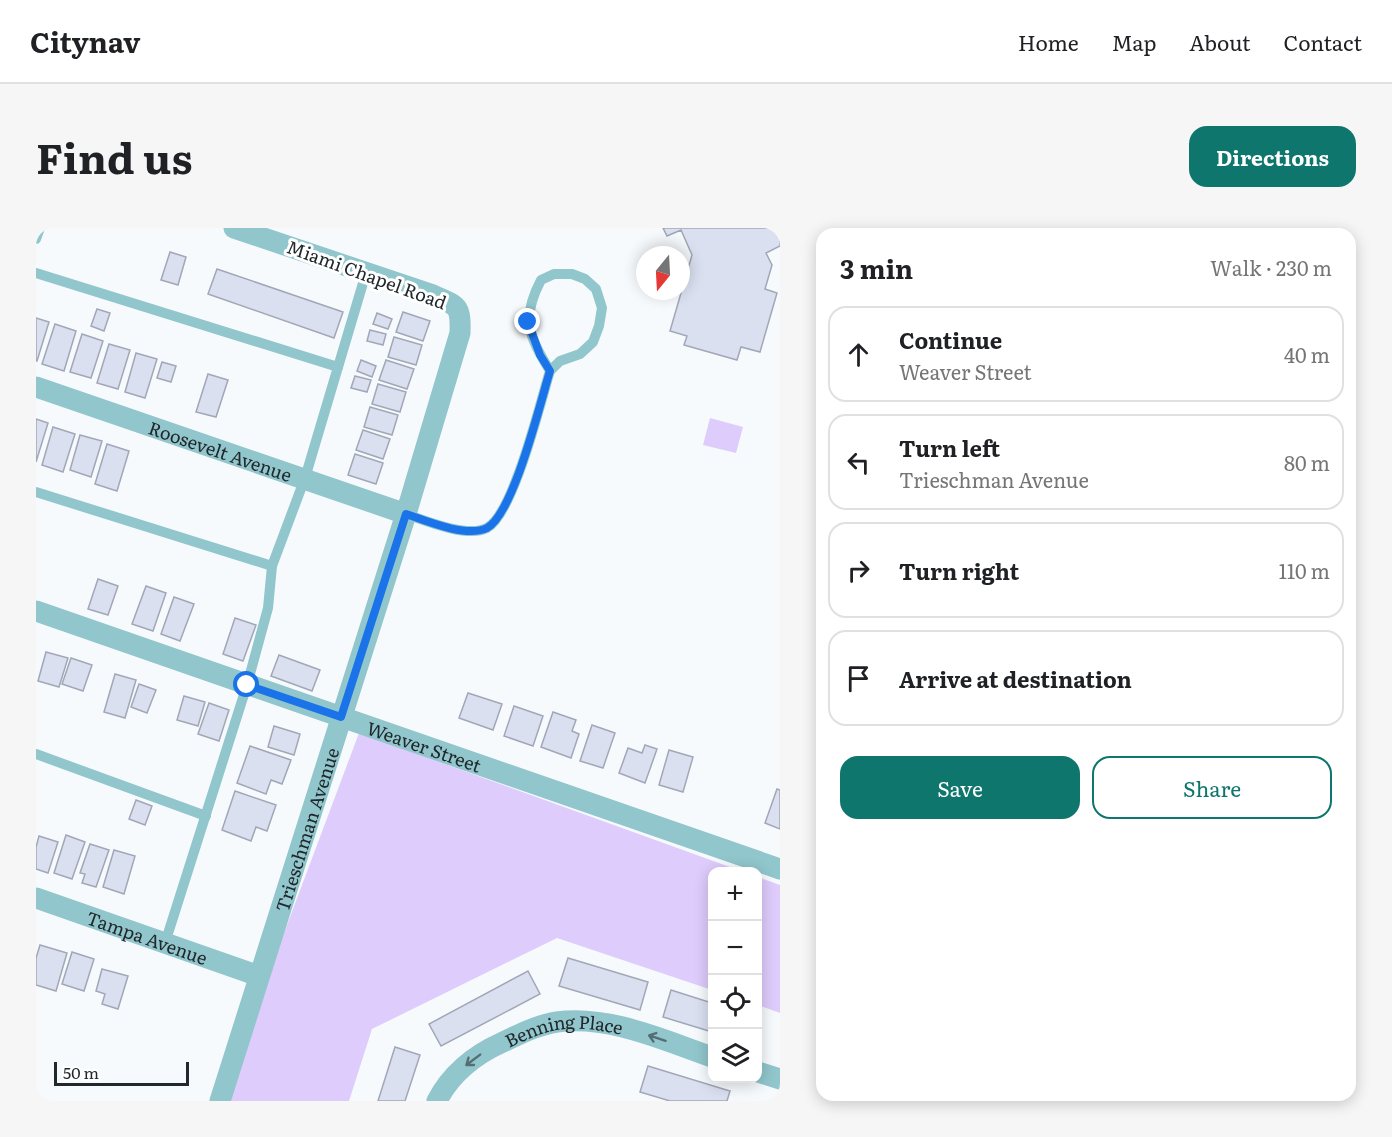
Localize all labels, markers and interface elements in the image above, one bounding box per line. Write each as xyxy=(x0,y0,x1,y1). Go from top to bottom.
text: Citynav xyxy=(30,20,140,62)
text: Home xyxy=(1018,26,1079,57)
text: Map xyxy=(1112,26,1156,57)
text: About xyxy=(1189,26,1251,57)
text: Contact xyxy=(1284,26,1362,57)
text: Find us xyxy=(36,125,193,187)
button: Directions xyxy=(1189,126,1356,187)
street label: Miami Chapel Road xyxy=(284,233,450,315)
north arrow xyxy=(636,246,690,300)
text: 3 min xyxy=(840,248,913,287)
text: Walk · 230 m xyxy=(1210,252,1332,282)
route end xyxy=(514,308,540,334)
text: Continue xyxy=(899,323,1002,356)
icon: ahead xyxy=(842,338,875,371)
text: 40 m xyxy=(1284,339,1330,369)
text: Weaver Street xyxy=(899,356,1032,386)
street label: Roosevelt Avenue xyxy=(145,413,296,487)
text: Turn left xyxy=(899,431,1000,464)
icon: left xyxy=(842,446,875,479)
text: 80 m xyxy=(1284,447,1330,477)
text: Trieschman Avenue xyxy=(899,464,1089,494)
icon: right xyxy=(842,554,875,587)
text: Turn right xyxy=(899,554,1019,587)
text: 110 m xyxy=(1279,555,1330,585)
icon: arrive xyxy=(842,662,875,695)
text: Arrive at destination xyxy=(899,662,1132,695)
route start xyxy=(233,671,259,697)
street label: Weaver Street xyxy=(363,713,486,778)
street label: Trieschman Avenue xyxy=(267,744,345,915)
button: Save xyxy=(840,756,1080,819)
button: Share xyxy=(1092,756,1332,819)
map controls xyxy=(708,867,762,1083)
button: + xyxy=(708,867,762,921)
street label: Tampa Avenue xyxy=(83,903,212,971)
button: − xyxy=(708,921,762,975)
button: locate xyxy=(708,975,762,1029)
street label: Benning Place xyxy=(500,1007,626,1053)
button: layers xyxy=(708,1029,762,1083)
one-way arrow xyxy=(648,1032,667,1043)
one-way arrow xyxy=(465,1053,481,1066)
scale bar xyxy=(54,1059,189,1086)
text: 50 m xyxy=(63,1060,99,1084)

